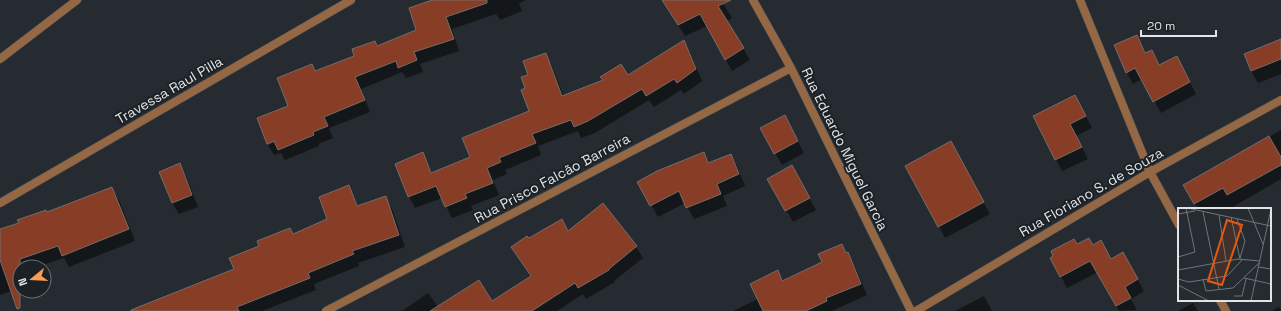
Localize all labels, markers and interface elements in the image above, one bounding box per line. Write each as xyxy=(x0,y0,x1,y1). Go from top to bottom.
scale bar xyxy=(1141,12,1216,38)
text: 20 m xyxy=(1147,18,1175,34)
street label: Travessa Raul Pilla xyxy=(112,52,226,128)
street label: Rua Eduardo Miguel Garcia xyxy=(798,64,892,234)
street label: Rua Prisco Falcão Barreira xyxy=(471,129,633,227)
street label: Rua Floriano S. de Souza xyxy=(1016,143,1166,241)
inset map xyxy=(1178,208,1271,301)
north arrow xyxy=(12,259,52,299)
text: N xyxy=(15,276,30,288)

